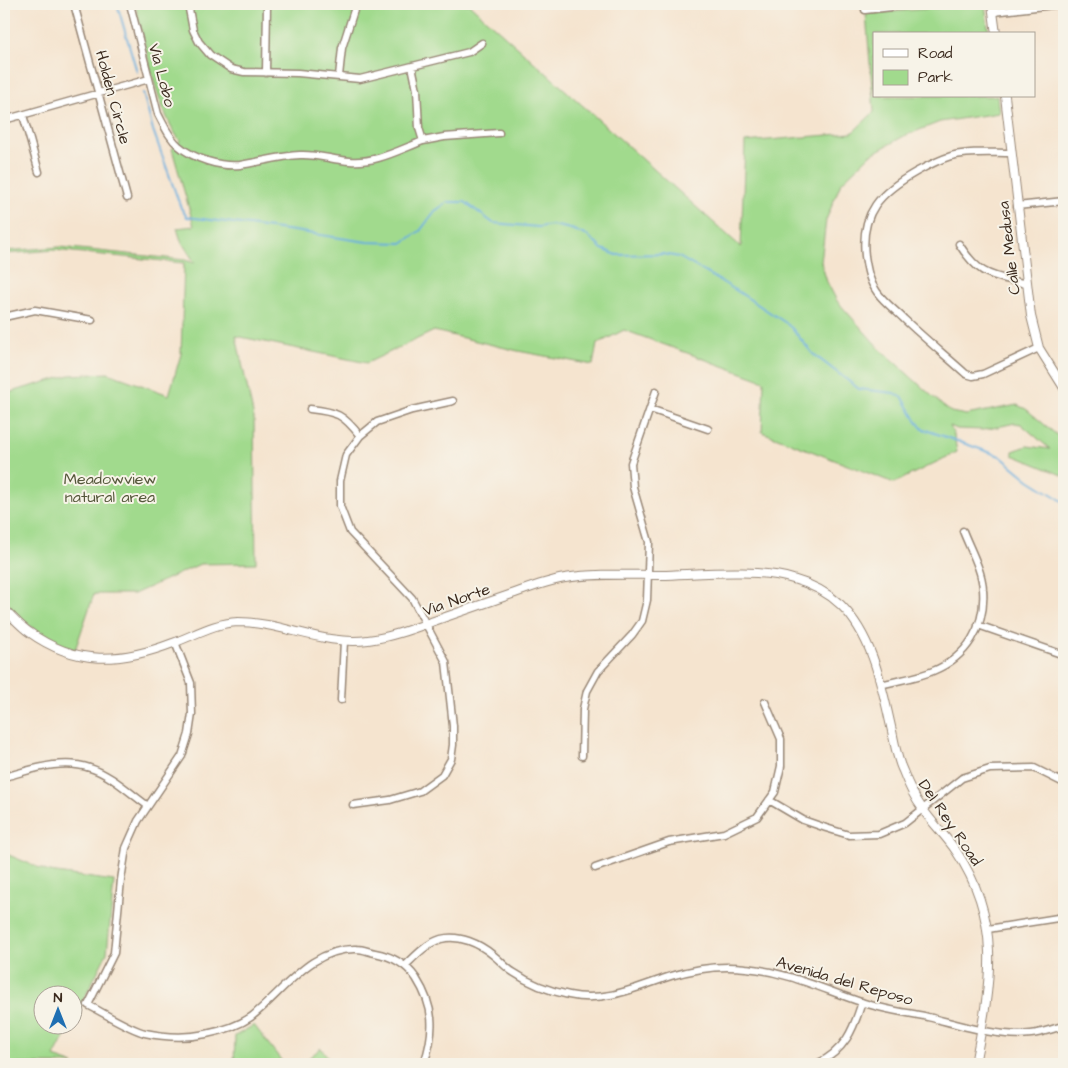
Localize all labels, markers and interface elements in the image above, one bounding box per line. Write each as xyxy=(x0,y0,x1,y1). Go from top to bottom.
legend xyxy=(873,32,1036,98)
street label: Via Lobo xyxy=(143,41,181,110)
text: Road xyxy=(918,43,953,64)
street label: Holden Circle xyxy=(90,48,136,147)
text: Park xyxy=(918,67,953,88)
street label: Calle Medusa xyxy=(992,200,1026,296)
park label: Meadowview natural area xyxy=(64,468,156,508)
street label: Via Norte xyxy=(420,578,493,622)
street label: Del Rey Road xyxy=(912,775,987,871)
street label: Avenida del Reposo xyxy=(774,951,916,1011)
north arrow xyxy=(32,986,82,1036)
text: N xyxy=(54,988,63,1008)

